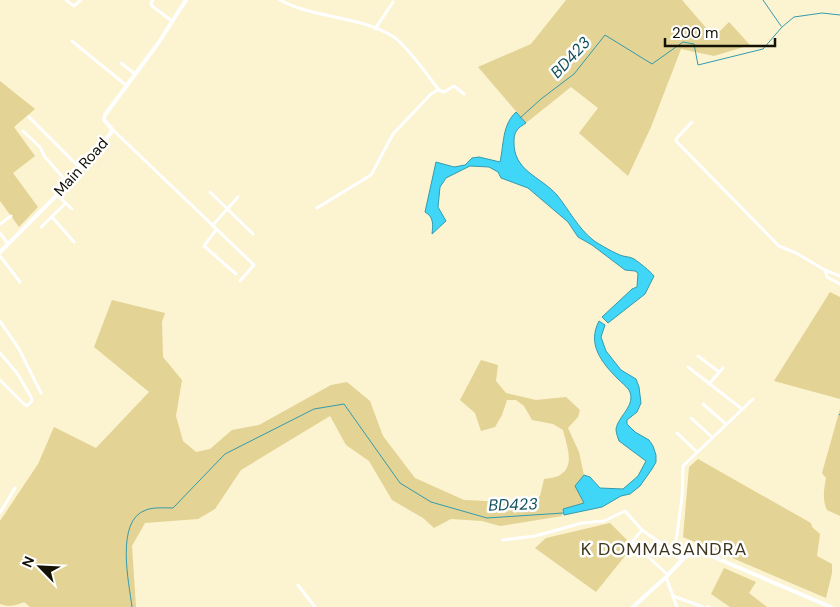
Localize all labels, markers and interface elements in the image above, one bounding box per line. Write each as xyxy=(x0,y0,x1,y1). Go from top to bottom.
scale bar xyxy=(665,15,775,47)
text: 200 m xyxy=(672,23,718,43)
water label: BD423 xyxy=(546,32,595,83)
street label: Main Road xyxy=(50,134,112,200)
water label: BD423 xyxy=(488,493,538,516)
district label: K DOMMASANDRA xyxy=(581,537,747,561)
north arrow xyxy=(15,542,65,592)
text: N xyxy=(18,553,38,570)

